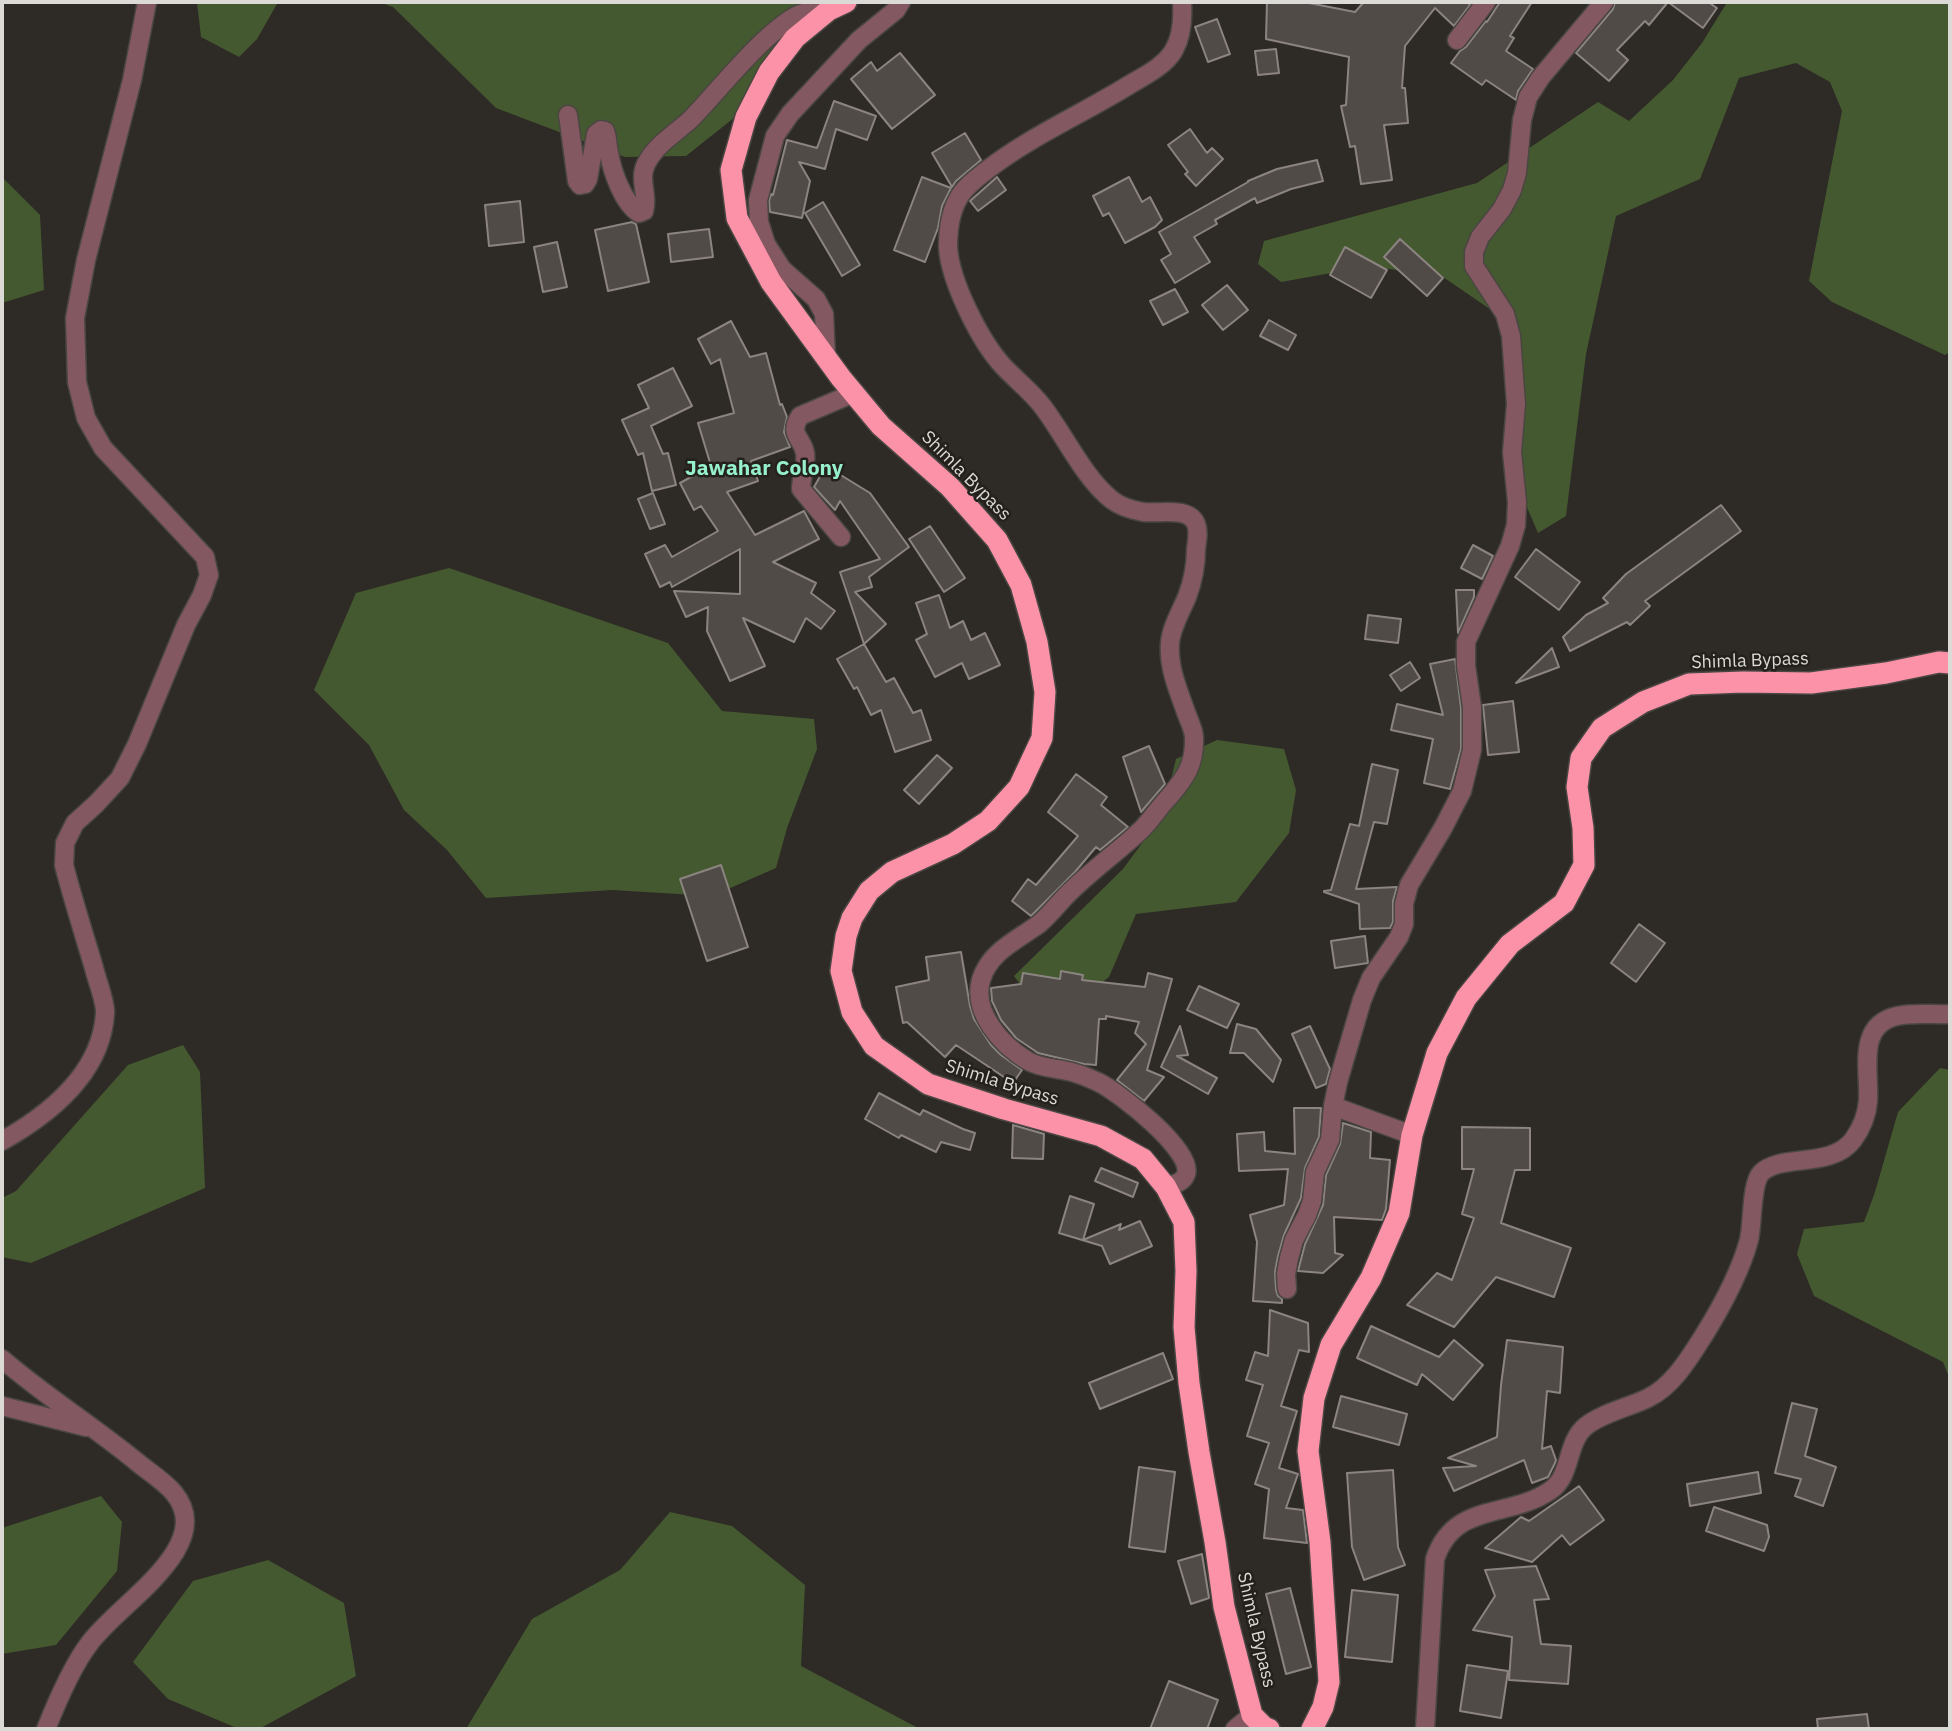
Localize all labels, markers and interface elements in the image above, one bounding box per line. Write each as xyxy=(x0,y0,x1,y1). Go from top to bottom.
street label: Shimla Bypass xyxy=(917,427,1015,525)
district label: Jawahar Colony xyxy=(685,456,843,482)
street label: Shimla Bypass xyxy=(1691,648,1809,674)
street label: Shimla Bypass xyxy=(943,1055,1061,1111)
street label: Shimla Bypass xyxy=(1232,1570,1280,1690)

